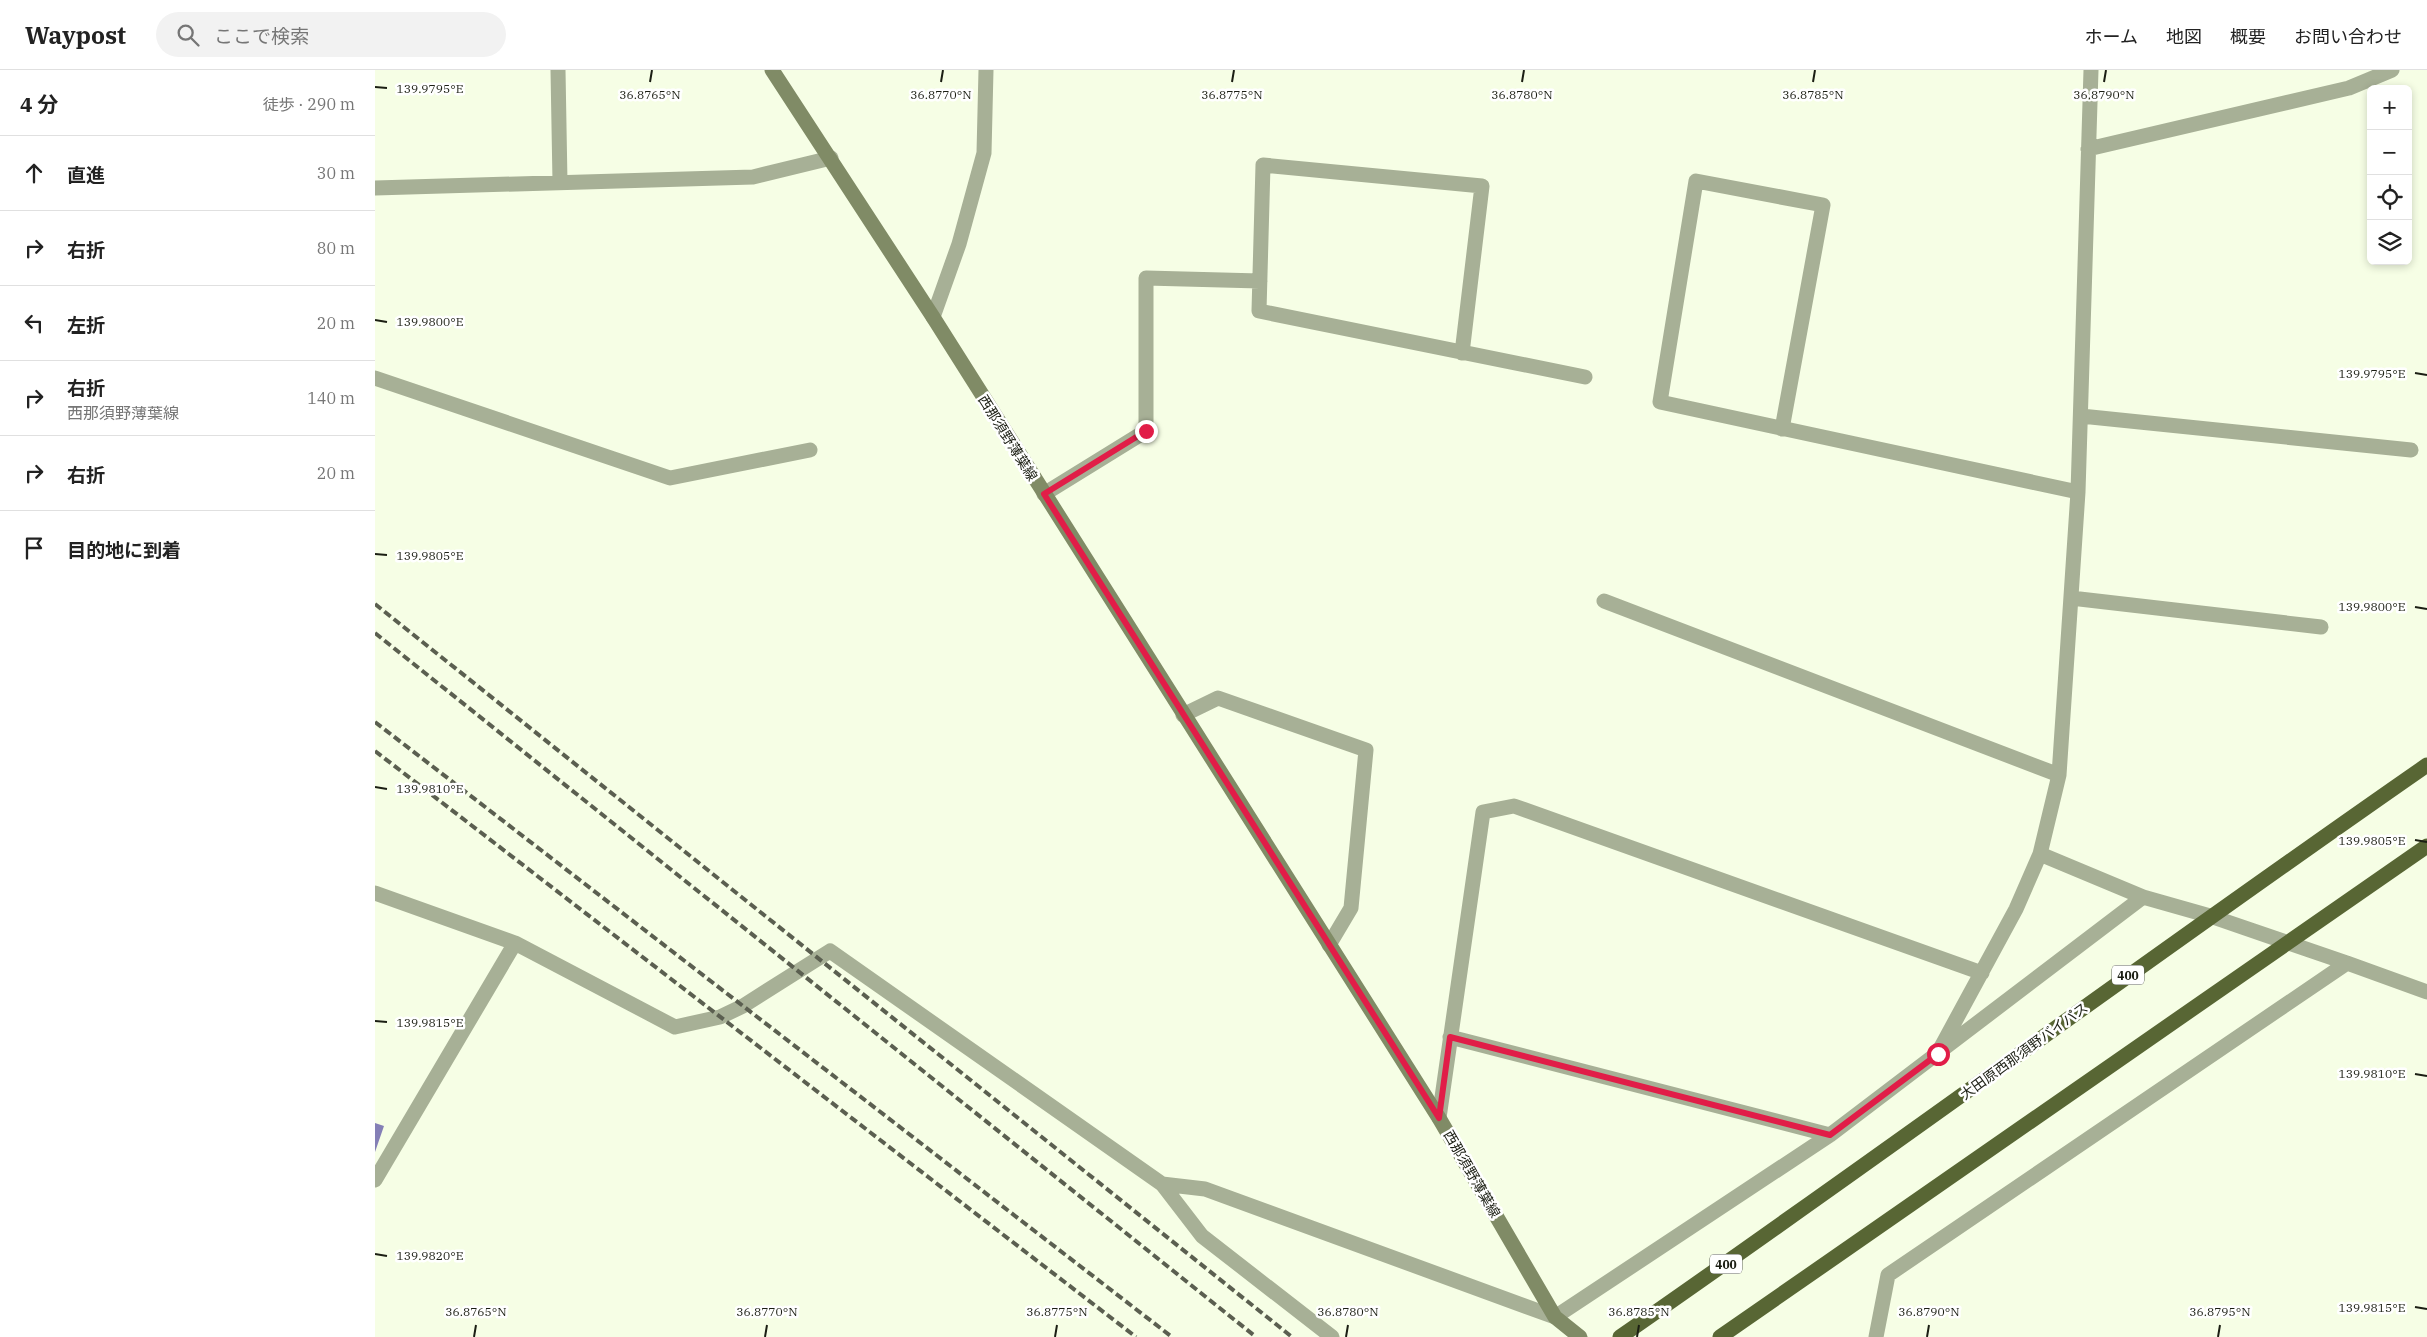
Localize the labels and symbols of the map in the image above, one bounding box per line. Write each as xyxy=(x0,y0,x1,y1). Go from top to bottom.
text: 139.9795°E xyxy=(397,81,463,96)
text: 36.8765°N xyxy=(619,87,681,102)
text: 36.8770°N xyxy=(910,87,972,102)
text: 36.8775°N xyxy=(1201,87,1263,102)
text: 36.8780°N xyxy=(1491,87,1553,102)
text: 36.8785°N xyxy=(1782,87,1844,102)
text: 36.8790°N xyxy=(2073,87,2135,102)
text: 139.9800°E xyxy=(397,314,463,329)
text: 139.9795°E xyxy=(2339,366,2405,381)
street label: 西那須野薄葉線 xyxy=(974,392,1042,484)
route end xyxy=(1135,420,1158,443)
text: 139.9805°E xyxy=(397,548,463,563)
text: 139.9800°E xyxy=(2339,599,2405,614)
text: 139.9810°E xyxy=(397,781,463,796)
text: 139.9805°E xyxy=(2339,833,2405,848)
road number: 400 xyxy=(2112,966,2144,984)
street label: 大田原西那須野バイパス xyxy=(1957,999,2091,1103)
text: 139.9815°E xyxy=(397,1015,463,1030)
route start xyxy=(1927,1043,1950,1066)
text: 139.9810°E xyxy=(2339,1066,2405,1081)
street label: 西那須野薄葉線 xyxy=(1440,1127,1504,1221)
text: 139.9820°E xyxy=(397,1248,463,1263)
road number: 400 xyxy=(1710,1254,1742,1274)
text: 139.9815°E xyxy=(2339,1300,2405,1315)
text: 36.8765°N xyxy=(445,1304,507,1319)
text: 36.8770°N xyxy=(736,1304,798,1319)
text: 36.8775°N xyxy=(1026,1304,1088,1319)
text: 36.8780°N xyxy=(1317,1304,1379,1319)
text: 36.8785°N xyxy=(1608,1304,1670,1319)
text: 36.8790°N xyxy=(1898,1304,1960,1319)
text: 36.8795°N xyxy=(2189,1304,2251,1319)

